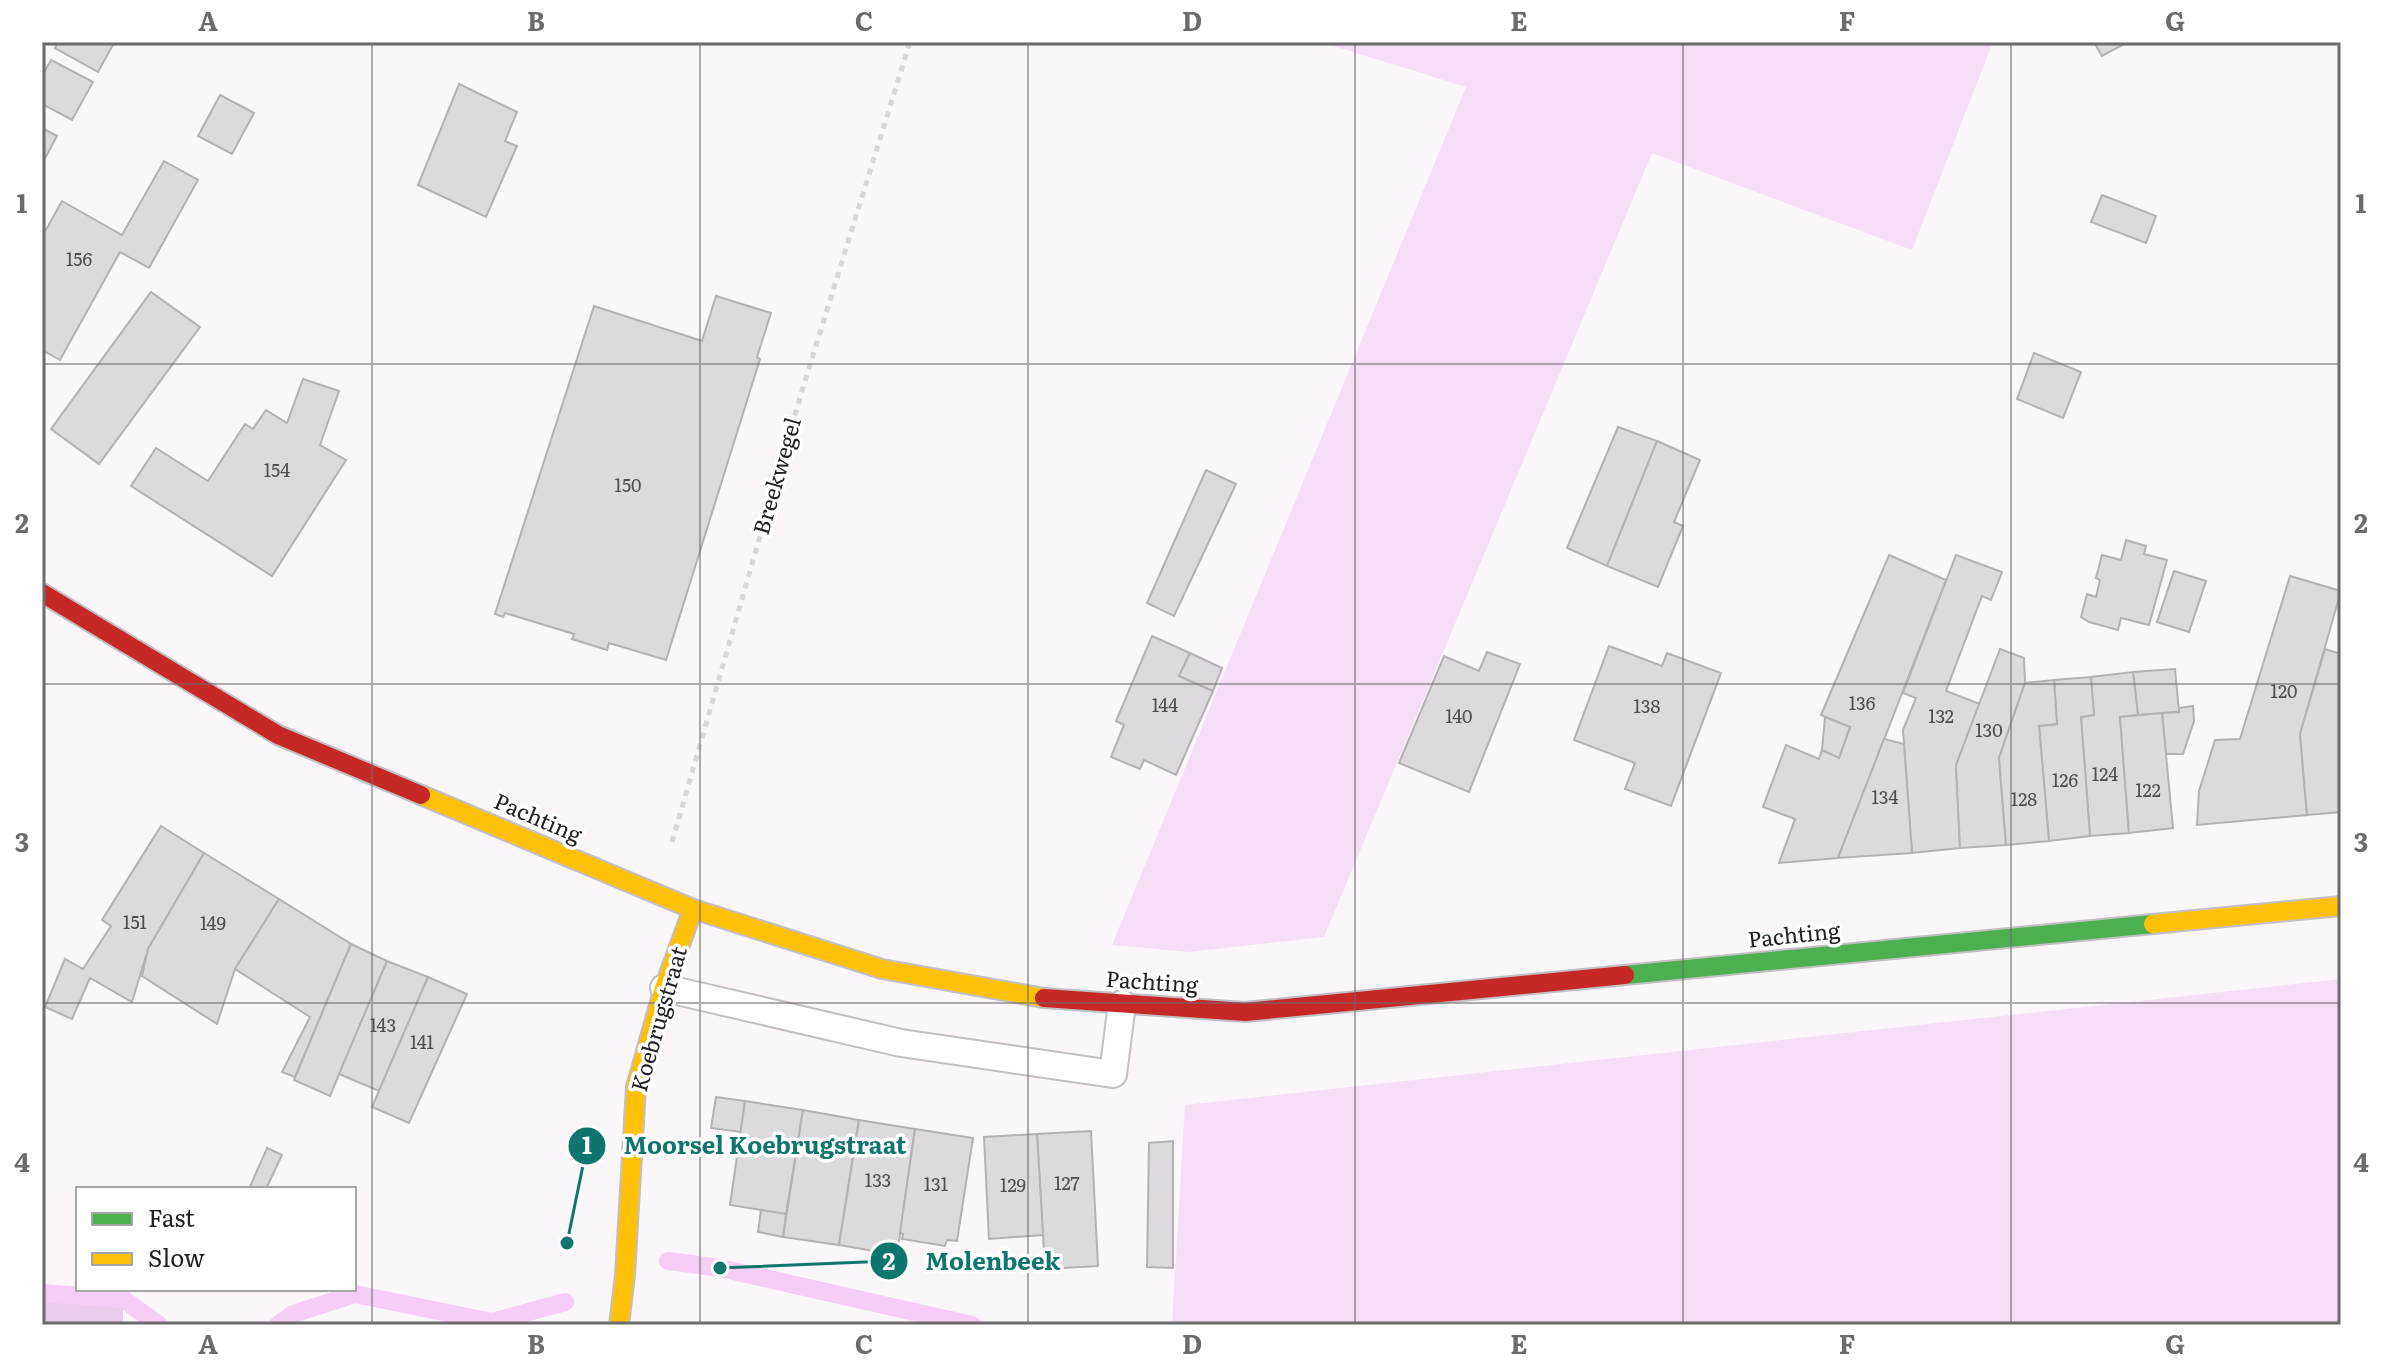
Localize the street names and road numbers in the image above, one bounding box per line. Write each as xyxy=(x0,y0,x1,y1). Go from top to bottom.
street label: Breekwegel xyxy=(743,413,808,538)
street label: Pachting xyxy=(489,783,588,850)
street label: Pachting xyxy=(1746,912,1842,955)
street label: Koebrugstraat xyxy=(621,942,694,1095)
street label: Pachting xyxy=(1105,961,1200,1000)

